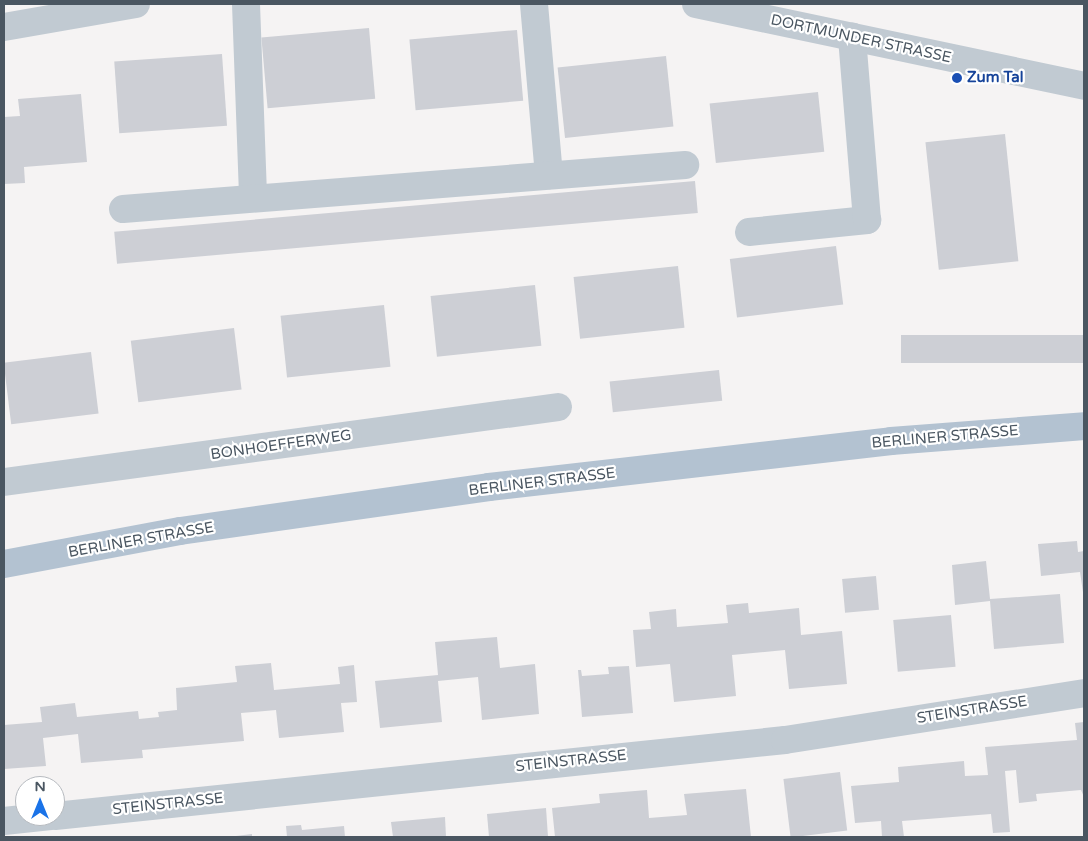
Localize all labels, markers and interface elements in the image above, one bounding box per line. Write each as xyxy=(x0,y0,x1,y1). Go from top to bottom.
street label: DORTMUNDER STRASSE xyxy=(769,11,953,67)
place label: Zum Tal xyxy=(967,69,1023,87)
marker: Zum Tal xyxy=(951,72,963,84)
street label: BERLINER STRASSE xyxy=(871,422,1019,452)
street label: BONHOEFFERWEG xyxy=(209,426,353,464)
street label: BERLINER STRASSE xyxy=(468,464,616,500)
street label: BERLINER STRASSE xyxy=(67,518,215,562)
street label: STEINSTRASSE xyxy=(916,692,1028,728)
street label: STEINSTRASSE xyxy=(515,746,627,776)
north arrow xyxy=(15,776,65,826)
text: N xyxy=(34,778,46,795)
street label: STEINSTRASSE xyxy=(112,789,224,819)

